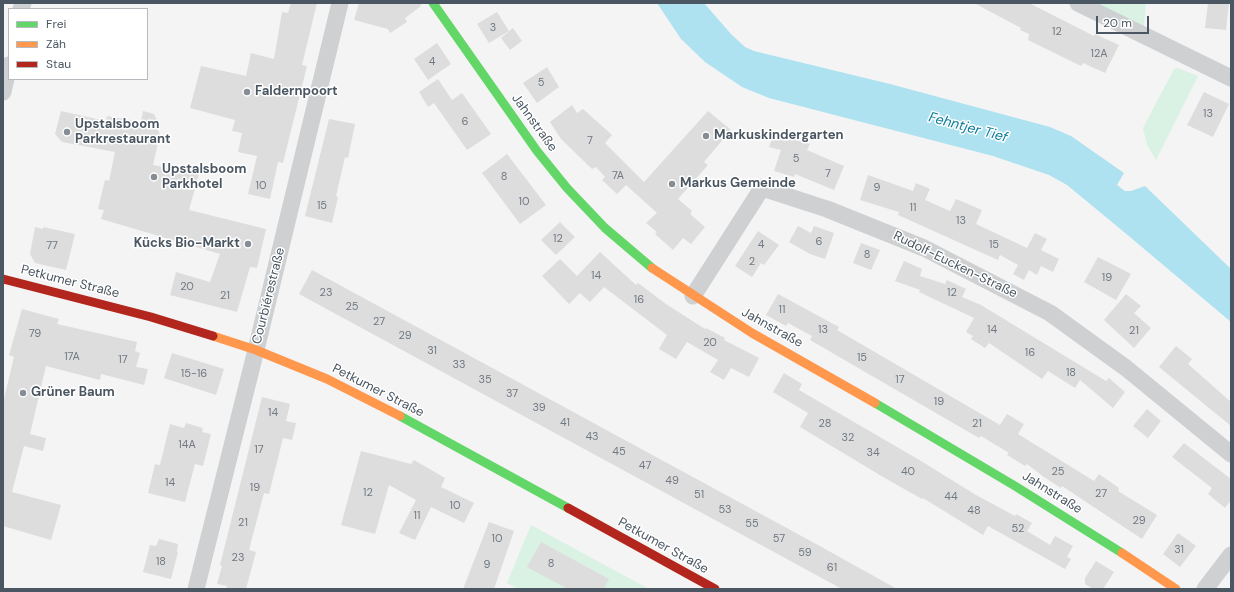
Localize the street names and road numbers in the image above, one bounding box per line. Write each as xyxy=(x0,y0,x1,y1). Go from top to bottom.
street label: Jahnstraße xyxy=(508,91,560,155)
street label: Rudolf-Eucken-Straße xyxy=(891,228,1019,302)
street label: Courbiérestraße xyxy=(249,246,289,346)
street label: Petkumer Straße xyxy=(19,262,121,302)
street label: Jahnstraße xyxy=(739,305,805,351)
street label: Petkumer Straße xyxy=(329,361,427,421)
street label: Jahnstraße xyxy=(1019,468,1085,518)
street label: Petkumer Straße xyxy=(615,515,711,577)

